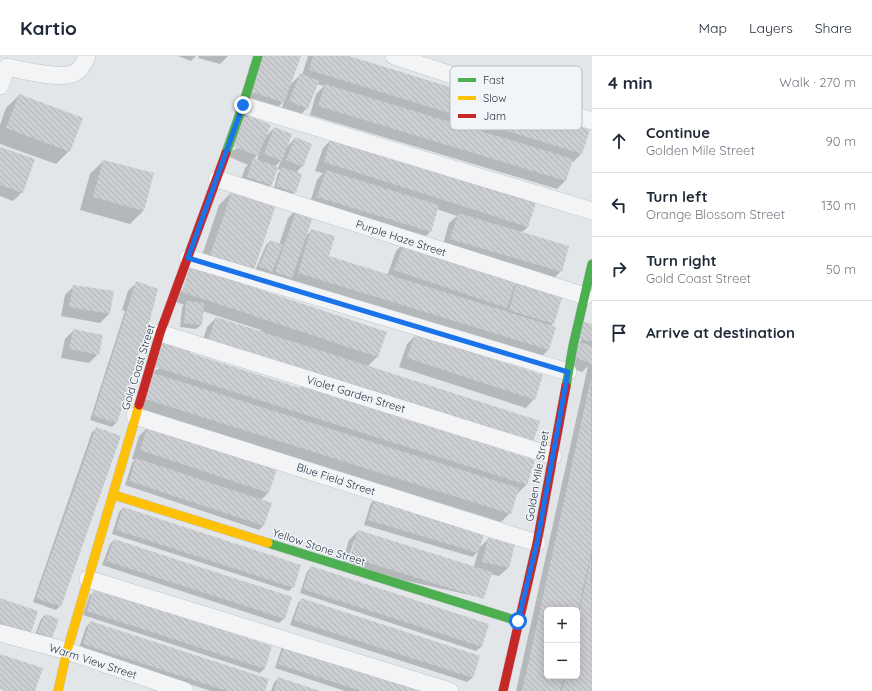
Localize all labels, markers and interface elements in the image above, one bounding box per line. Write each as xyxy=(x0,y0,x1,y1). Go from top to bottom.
text: Kartio xyxy=(20,16,77,40)
text: Map xyxy=(698,19,727,37)
text: Layers xyxy=(749,19,793,37)
text: Share xyxy=(815,19,852,37)
legend xyxy=(450,66,582,130)
text: 4 min xyxy=(608,72,653,93)
text: Fast xyxy=(483,73,505,87)
text: Walk · 270 m xyxy=(779,74,856,90)
text: Slow xyxy=(483,91,507,105)
route end xyxy=(234,96,252,114)
text: Jam xyxy=(483,109,506,123)
text: Continue xyxy=(646,123,710,142)
icon: ahead xyxy=(608,130,630,152)
text: 90 m xyxy=(826,133,856,149)
text: Golden Mile Street xyxy=(646,142,755,158)
text: Turn left xyxy=(646,187,708,206)
icon: left xyxy=(608,194,630,216)
text: 130 m xyxy=(821,197,856,213)
text: Orange Blossom Street xyxy=(646,206,785,222)
street label: Purple Haze Street xyxy=(354,217,448,259)
text: Turn right xyxy=(646,251,717,270)
icon: right xyxy=(608,258,630,280)
text: 50 m xyxy=(826,261,856,277)
text: Gold Coast Street xyxy=(646,270,751,286)
street label: Gold Coast Street xyxy=(118,322,158,412)
icon: arrive xyxy=(608,322,630,344)
text: Arrive at destination xyxy=(646,323,795,342)
street label: Violet Garden Street xyxy=(305,372,407,416)
street label: Golden Mile Street xyxy=(522,429,552,523)
street label: Blue Field Street xyxy=(295,460,377,498)
street label: Yellow Stone Street xyxy=(271,525,368,569)
map controls xyxy=(544,607,580,679)
button: + xyxy=(544,607,580,643)
route start xyxy=(509,612,527,630)
street label: Warm View Street xyxy=(47,640,139,682)
button: − xyxy=(544,643,580,679)

